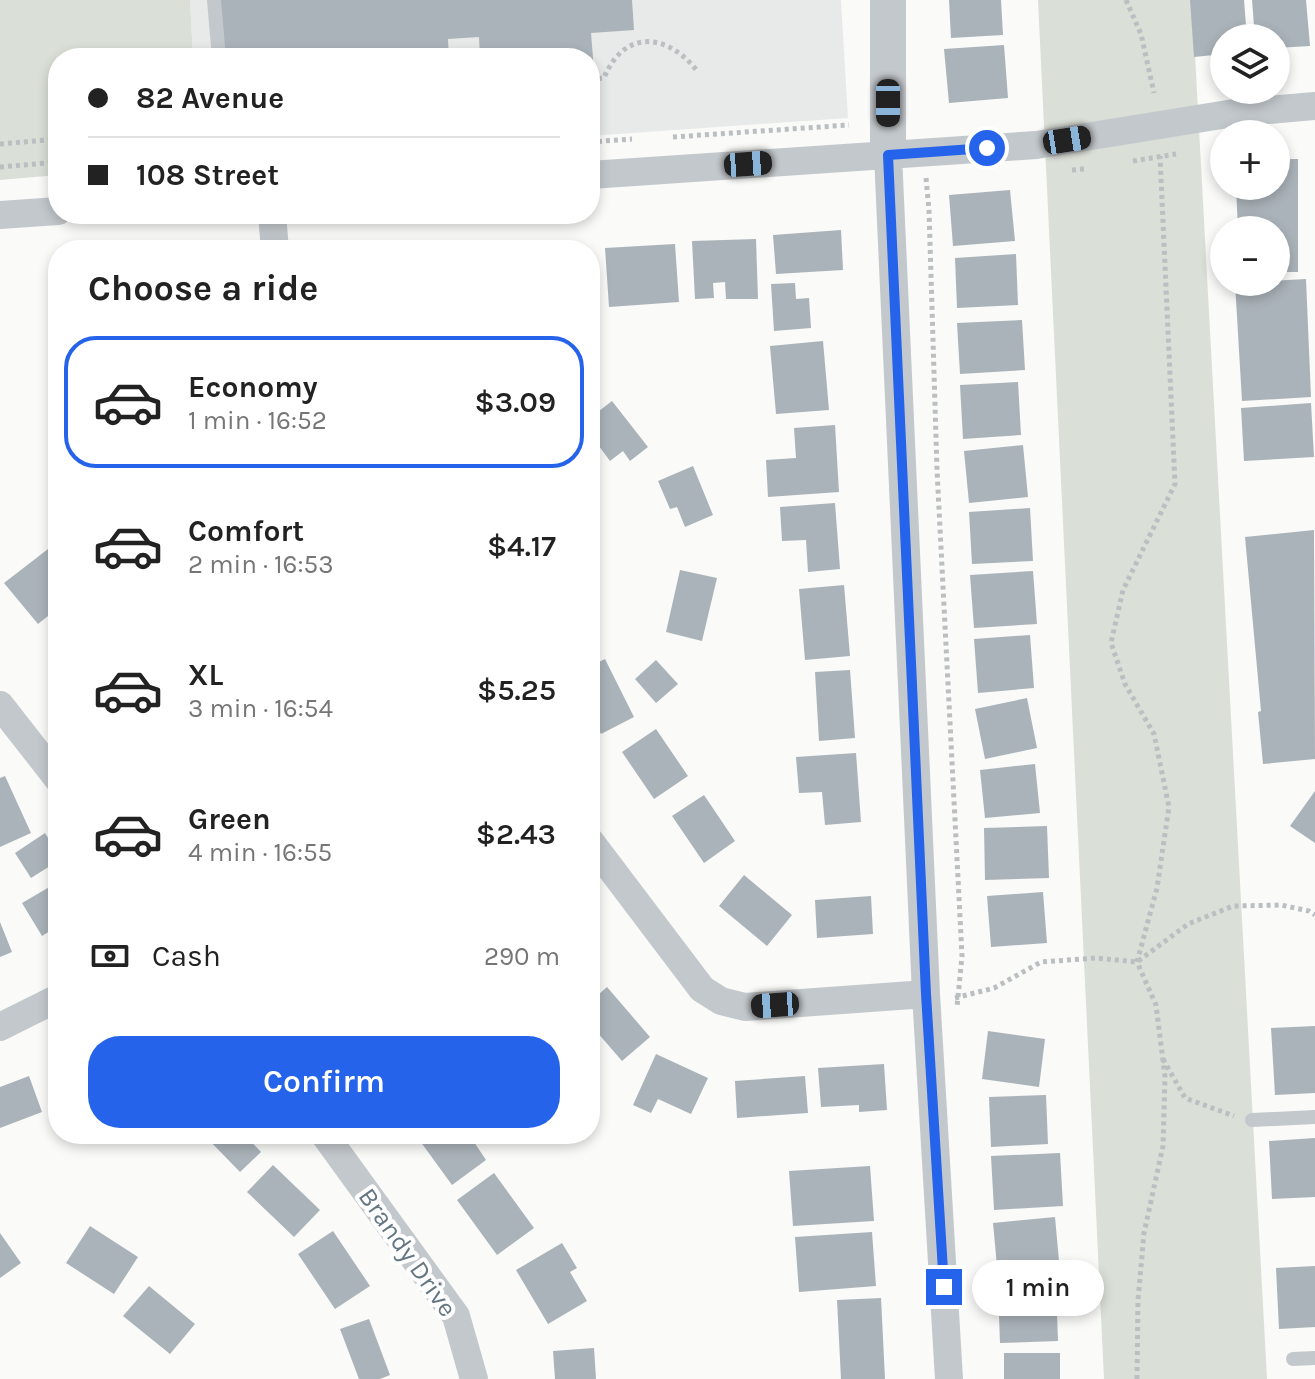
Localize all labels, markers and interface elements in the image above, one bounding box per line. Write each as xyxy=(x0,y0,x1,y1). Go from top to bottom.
map controls xyxy=(1210,24,1290,296)
button: layers xyxy=(1210,24,1290,104)
car xyxy=(876,79,900,127)
text: 82 Avenue xyxy=(136,80,284,116)
button: + xyxy=(1210,120,1290,200)
car xyxy=(1041,124,1093,156)
route start xyxy=(969,130,1005,166)
car xyxy=(723,150,773,178)
text: 108 Street xyxy=(136,157,279,193)
button: − xyxy=(1210,216,1290,296)
text: Choose a ride xyxy=(88,267,318,309)
icon: car xyxy=(92,366,164,438)
text: Economy xyxy=(188,369,318,405)
text: $3.09 xyxy=(475,384,556,420)
text: 1 min · 16:52 xyxy=(188,405,327,436)
icon: car xyxy=(92,510,164,582)
text: Comfort xyxy=(188,513,304,549)
text: $4.17 xyxy=(487,528,556,564)
text: 2 min · 16:53 xyxy=(188,549,334,580)
icon: car xyxy=(92,654,164,726)
text: XL xyxy=(188,657,223,693)
text: $5.25 xyxy=(477,672,556,708)
text: 3 min · 16:54 xyxy=(188,693,333,724)
icon: car xyxy=(92,798,164,870)
text: Green xyxy=(188,801,271,837)
text: $2.43 xyxy=(476,816,556,852)
text: 4 min · 16:55 xyxy=(188,837,332,868)
icon: cash xyxy=(88,934,132,978)
text: Cash xyxy=(152,938,221,974)
text: 290 m xyxy=(484,941,560,972)
car xyxy=(750,991,800,1019)
button: Confirm xyxy=(88,1036,560,1128)
street label: Brandy Drive xyxy=(352,1182,463,1323)
callout: 1 min xyxy=(972,1259,1104,1315)
route end xyxy=(926,1269,962,1305)
text: 1 min xyxy=(1006,1272,1070,1303)

